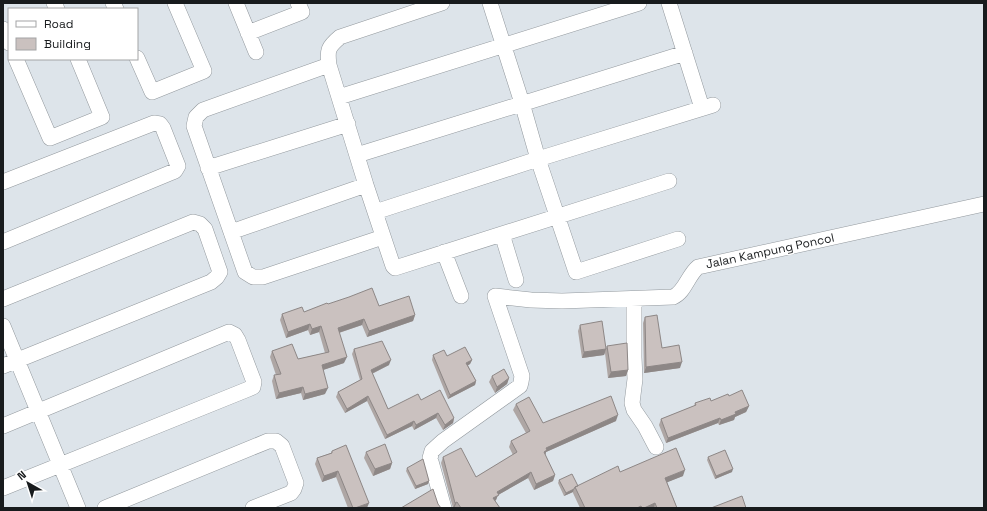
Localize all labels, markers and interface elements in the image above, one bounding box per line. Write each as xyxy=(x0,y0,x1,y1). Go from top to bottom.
legend xyxy=(8,8,138,60)
text: Road xyxy=(44,16,73,32)
text: Building xyxy=(44,36,91,52)
street label: Jalan Kampung Poncol xyxy=(704,230,836,272)
north arrow xyxy=(8,463,48,503)
text: N xyxy=(14,467,29,483)

